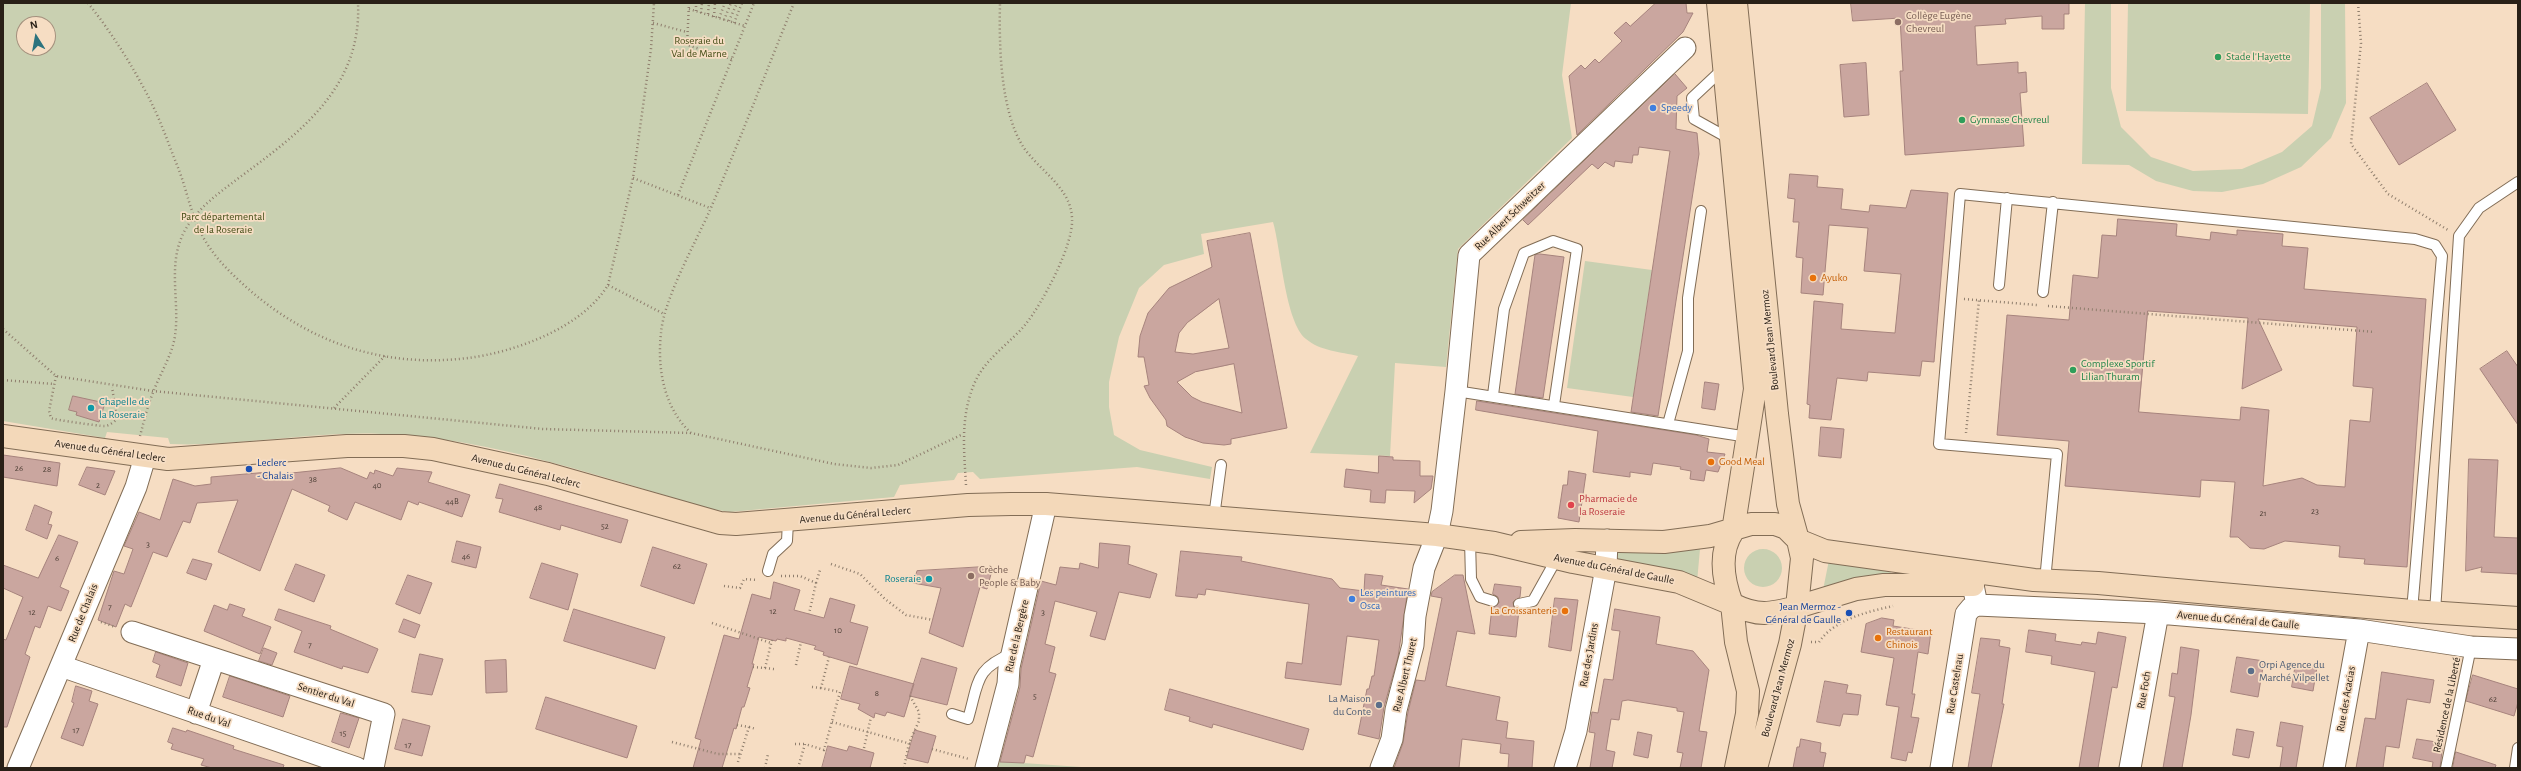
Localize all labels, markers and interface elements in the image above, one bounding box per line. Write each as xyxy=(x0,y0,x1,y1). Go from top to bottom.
place label: Collège Eugène Chevreul xyxy=(1906,9,1971,35)
north arrow xyxy=(16,16,56,56)
marker: Collège Eugène Chevreul xyxy=(1893,17,1903,27)
text: N xyxy=(29,19,39,31)
park label: Roseraie du Val de Marne xyxy=(671,34,727,60)
place label: Stade l'Hayette xyxy=(2226,50,2291,64)
marker: Stade l'Hayette xyxy=(2213,52,2223,62)
place label: Speedy xyxy=(1661,101,1692,115)
marker: Speedy xyxy=(1648,103,1658,113)
place label: Gymnase Chevreul xyxy=(1970,113,2050,127)
marker: Gymnase Chevreul xyxy=(1957,115,1967,125)
street label: Rue Albert Schweitzer xyxy=(1472,179,1548,253)
park label: Parc départemental de la Roseraie xyxy=(181,210,265,236)
place label: Ayuko xyxy=(1821,271,1848,285)
marker: Ayuko xyxy=(1808,273,1818,283)
street label: Boulevard Jean Mermoz xyxy=(1758,289,1782,391)
place label: Complexe Sportif Lilian Thuram xyxy=(2081,357,2155,383)
marker: Complexe Sportif Lilian Thuram xyxy=(2068,365,2078,375)
place label: Chapelle de la Roseraie xyxy=(99,395,149,421)
marker: Chapelle de la Roseraie xyxy=(86,403,96,413)
street label: Avenue du Général Leclerc xyxy=(54,437,166,465)
street label: Avenue du Général Leclerc xyxy=(470,451,582,491)
place label: Good Meal xyxy=(1719,455,1765,469)
place label: Leclerc - Chalais xyxy=(257,456,293,482)
marker: Good Meal xyxy=(1706,457,1716,467)
house number: 26 xyxy=(15,463,23,473)
house number: 28 xyxy=(43,464,51,474)
marker: Leclerc - Chalais xyxy=(244,464,254,474)
house number: 38 xyxy=(309,474,317,484)
house number: 2 xyxy=(96,480,100,490)
house number: 40 xyxy=(372,480,382,490)
place label: Pharmacie de la Roseraie xyxy=(1579,492,1637,518)
house number: 44B xyxy=(445,496,459,506)
marker: Pharmacie de la Roseraie xyxy=(1566,500,1576,510)
house number: 48 xyxy=(534,502,542,512)
street label: Avenue du Général Leclerc xyxy=(799,504,911,526)
house number: 23 xyxy=(2311,506,2319,516)
house number: 21 xyxy=(2259,508,2267,518)
house number: 52 xyxy=(601,521,609,531)
house number: 3 xyxy=(146,539,150,549)
house number: 46 xyxy=(462,551,470,561)
street label: Avenue du Général de Gaulle xyxy=(1553,551,1675,587)
house number: 6 xyxy=(55,553,59,563)
house number: 62 xyxy=(673,561,681,571)
place label: Crèche People & Baby xyxy=(979,563,1041,589)
marker: Crèche People & Baby xyxy=(966,571,976,581)
place label: Roseraie xyxy=(884,572,921,586)
marker: Roseraie xyxy=(924,574,934,584)
street label: Rue de Chalais xyxy=(65,582,101,644)
place label: Les peintures Osca xyxy=(1360,586,1416,612)
marker: Les peintures Osca xyxy=(1347,594,1357,604)
street label: Rue de la Bergère xyxy=(1002,598,1032,674)
place label: Jean Mermoz - Général de Gaulle xyxy=(1765,600,1841,626)
house number: 7 xyxy=(108,602,112,612)
place label: La Croissanterie xyxy=(1490,604,1557,618)
house number: 12 xyxy=(769,606,777,616)
marker: La Croissanterie xyxy=(1560,606,1570,616)
house number: 12 xyxy=(28,607,36,617)
house number: 3 xyxy=(1041,607,1045,617)
marker: Jean Mermoz - Général de Gaulle xyxy=(1844,608,1854,618)
street label: Avenue du Général de Gaulle xyxy=(2176,608,2300,632)
street label: Rue des Jardins xyxy=(1577,622,1601,688)
house number: 10 xyxy=(834,625,842,635)
place label: Restaurant Chinois xyxy=(1886,625,1933,651)
marker: Restaurant Chinois xyxy=(1873,633,1883,643)
street label: Rue Albert Thuret xyxy=(1390,637,1420,713)
street label: Boulevard Jean Mermoz xyxy=(1758,637,1798,739)
house number: 7 xyxy=(308,640,312,650)
street label: Rue Castelnau xyxy=(1944,653,1966,715)
street label: Résidence de la Liberté xyxy=(2430,656,2464,754)
place label: Orpi Agence du Marché Vilpellet xyxy=(2259,658,2329,684)
street label: Rue des Acacias xyxy=(2334,665,2358,733)
marker: Orpi Agence du Marché Vilpellet xyxy=(2246,666,2256,676)
street label: Rue Foch xyxy=(2134,670,2154,710)
street label: Sentier du Val xyxy=(296,680,356,710)
house number: 8 xyxy=(875,688,879,698)
house number: 5 xyxy=(1033,691,1037,701)
place label: La Maison du Conte xyxy=(1328,692,1371,718)
house number: 62 xyxy=(2489,694,2497,704)
marker: La Maison du Conte xyxy=(1374,700,1384,710)
street label: Rue du Val xyxy=(186,703,232,731)
house number: 17 xyxy=(73,725,79,735)
house number: 15 xyxy=(340,728,346,738)
house number: 17 xyxy=(405,740,411,750)

